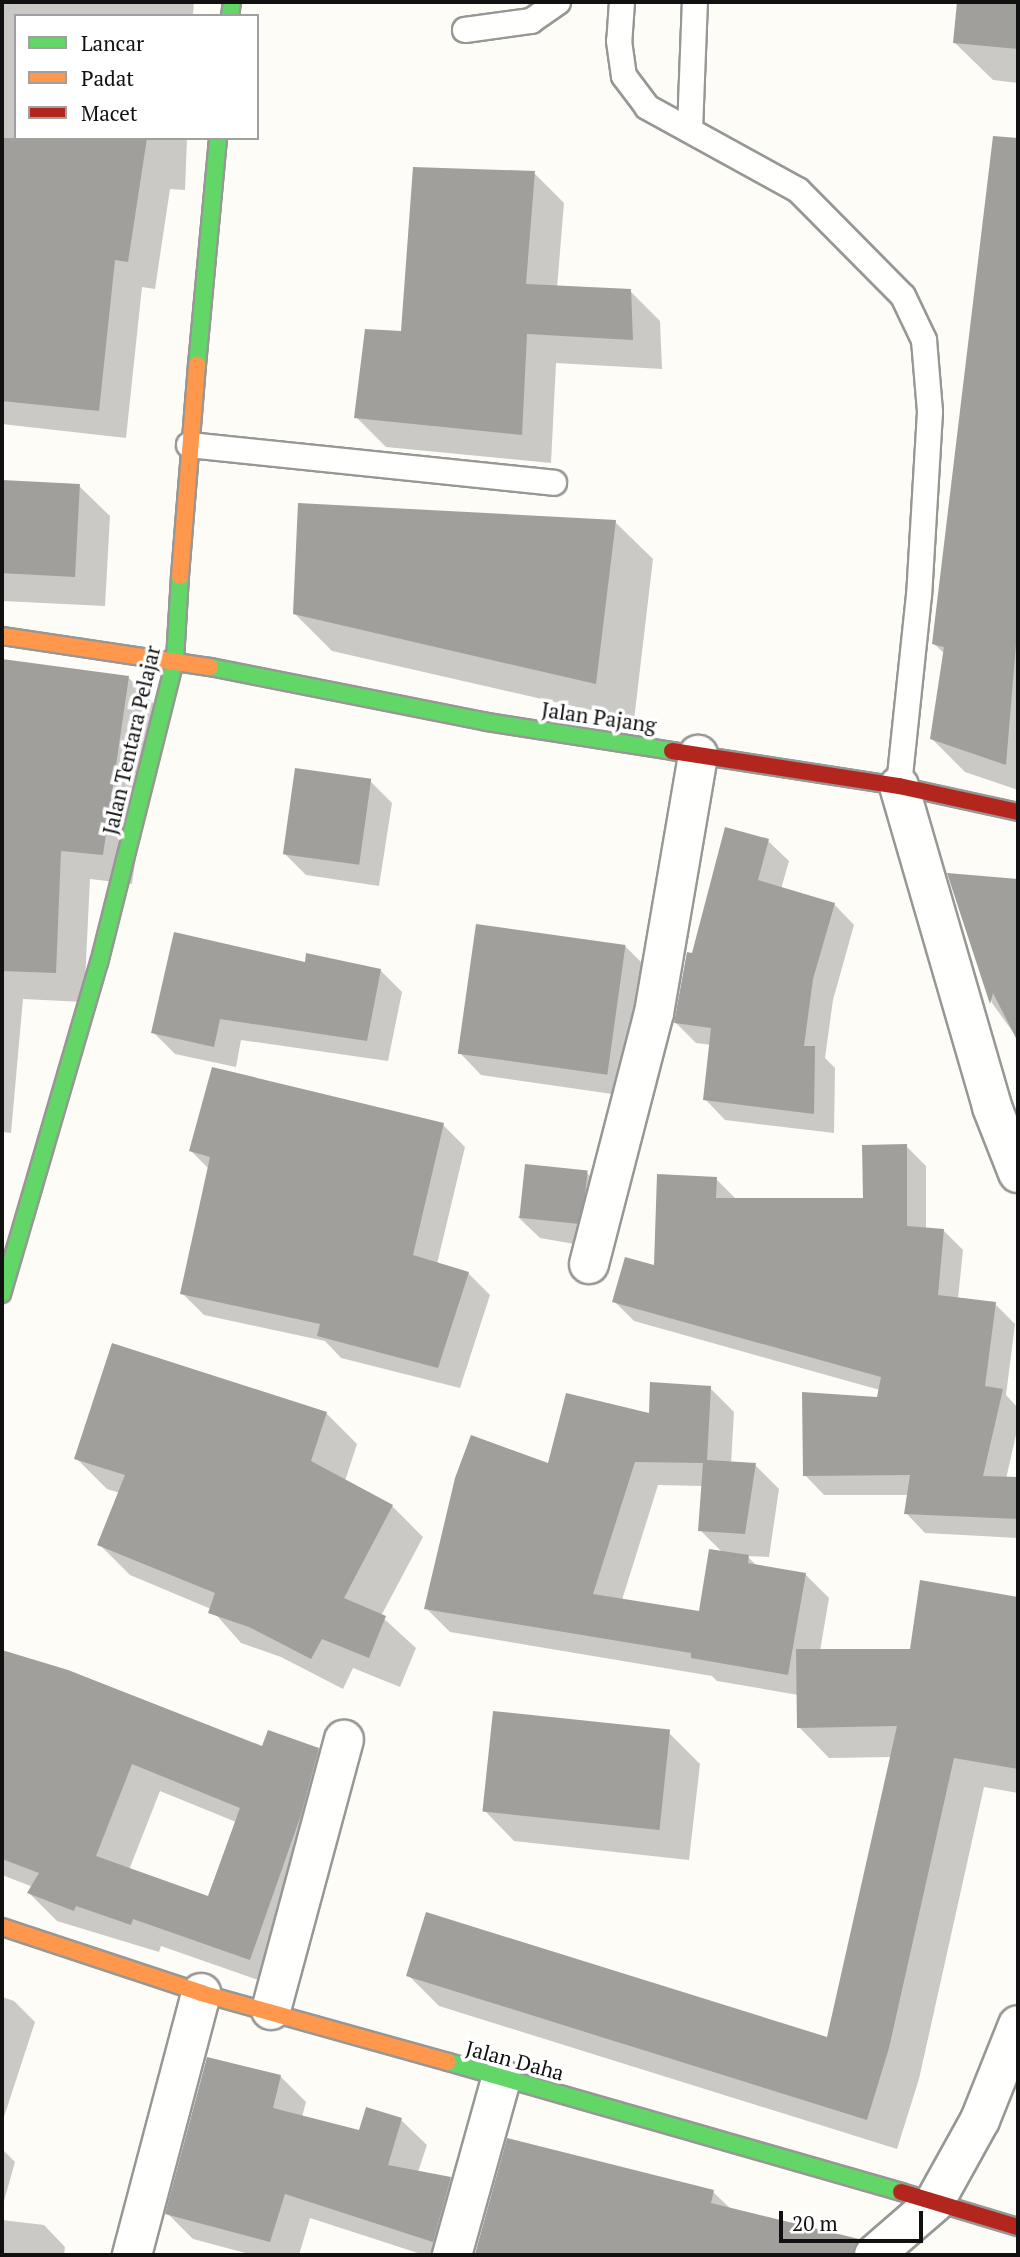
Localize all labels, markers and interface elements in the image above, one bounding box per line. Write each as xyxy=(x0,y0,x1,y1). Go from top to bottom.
legend xyxy=(14,14,259,140)
text: Lancar xyxy=(81,29,144,57)
text: Padat xyxy=(81,64,134,92)
text: Macet xyxy=(81,99,138,127)
street label: Jalan Tentara Pelajar xyxy=(97,643,165,837)
street label: Jalan Pajang xyxy=(540,696,658,738)
street label: Jalan Daha xyxy=(463,2035,567,2085)
scale bar xyxy=(782,2198,926,2242)
text: 20 m xyxy=(792,2209,838,2237)

